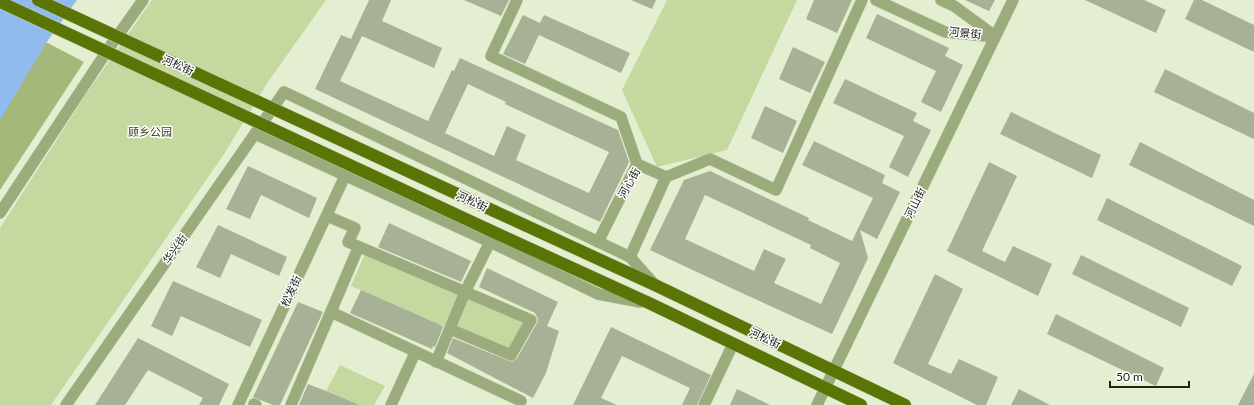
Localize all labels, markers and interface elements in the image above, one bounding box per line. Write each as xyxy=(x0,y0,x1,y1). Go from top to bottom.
street label: 河景街 xyxy=(948,24,982,41)
street label: 河松街 xyxy=(161,52,196,77)
park label: 顾乡公园 xyxy=(128,125,172,138)
street label: 河心街 xyxy=(615,165,642,200)
street label: 河山街 xyxy=(901,185,928,220)
street label: 河松街 xyxy=(455,188,490,213)
street label: 华兴街 xyxy=(160,231,189,266)
street label: 松发街 xyxy=(278,273,303,308)
street label: 河松街 xyxy=(748,325,783,350)
scale bar xyxy=(1110,363,1189,389)
text: 50 m xyxy=(1116,369,1143,384)

